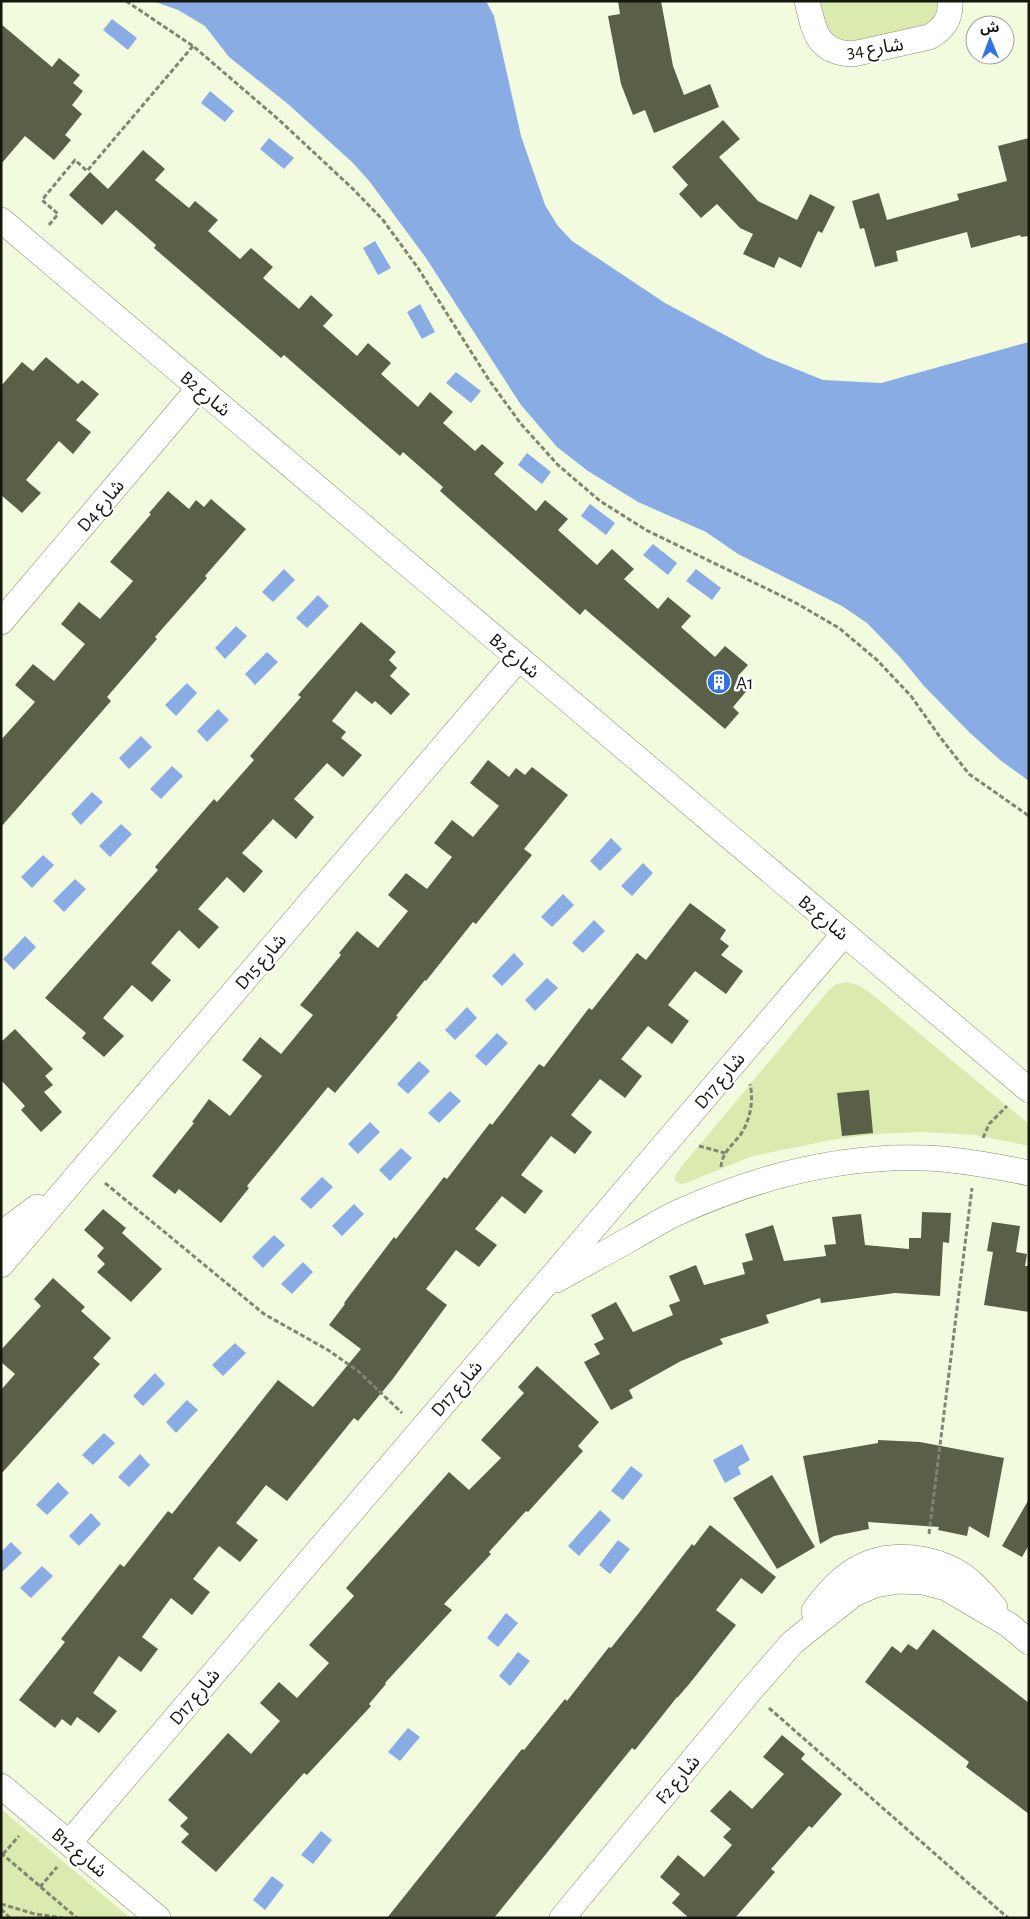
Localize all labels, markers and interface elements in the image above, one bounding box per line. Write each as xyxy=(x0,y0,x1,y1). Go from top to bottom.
north arrow xyxy=(965,15,1015,65)
text: ش xyxy=(980,21,1000,35)
street label: شارع 34 xyxy=(846,35,905,65)
street label: B2 شارع xyxy=(174,368,234,423)
street label: D4 شارع xyxy=(74,476,131,538)
street label: B2 شارع xyxy=(483,630,543,685)
building icon: A1 xyxy=(706,669,732,695)
place label: A1 xyxy=(736,674,754,693)
street label: B2 شارع xyxy=(792,892,852,947)
street label: D15 شارع xyxy=(232,930,293,995)
street label: D17 شارع xyxy=(691,1049,751,1115)
street label: D17 شارع xyxy=(428,1358,489,1422)
street label: D17 شارع xyxy=(166,1665,226,1731)
street label: F2 شارع xyxy=(653,1752,706,1810)
street label: B12 شارع xyxy=(46,1825,110,1884)

